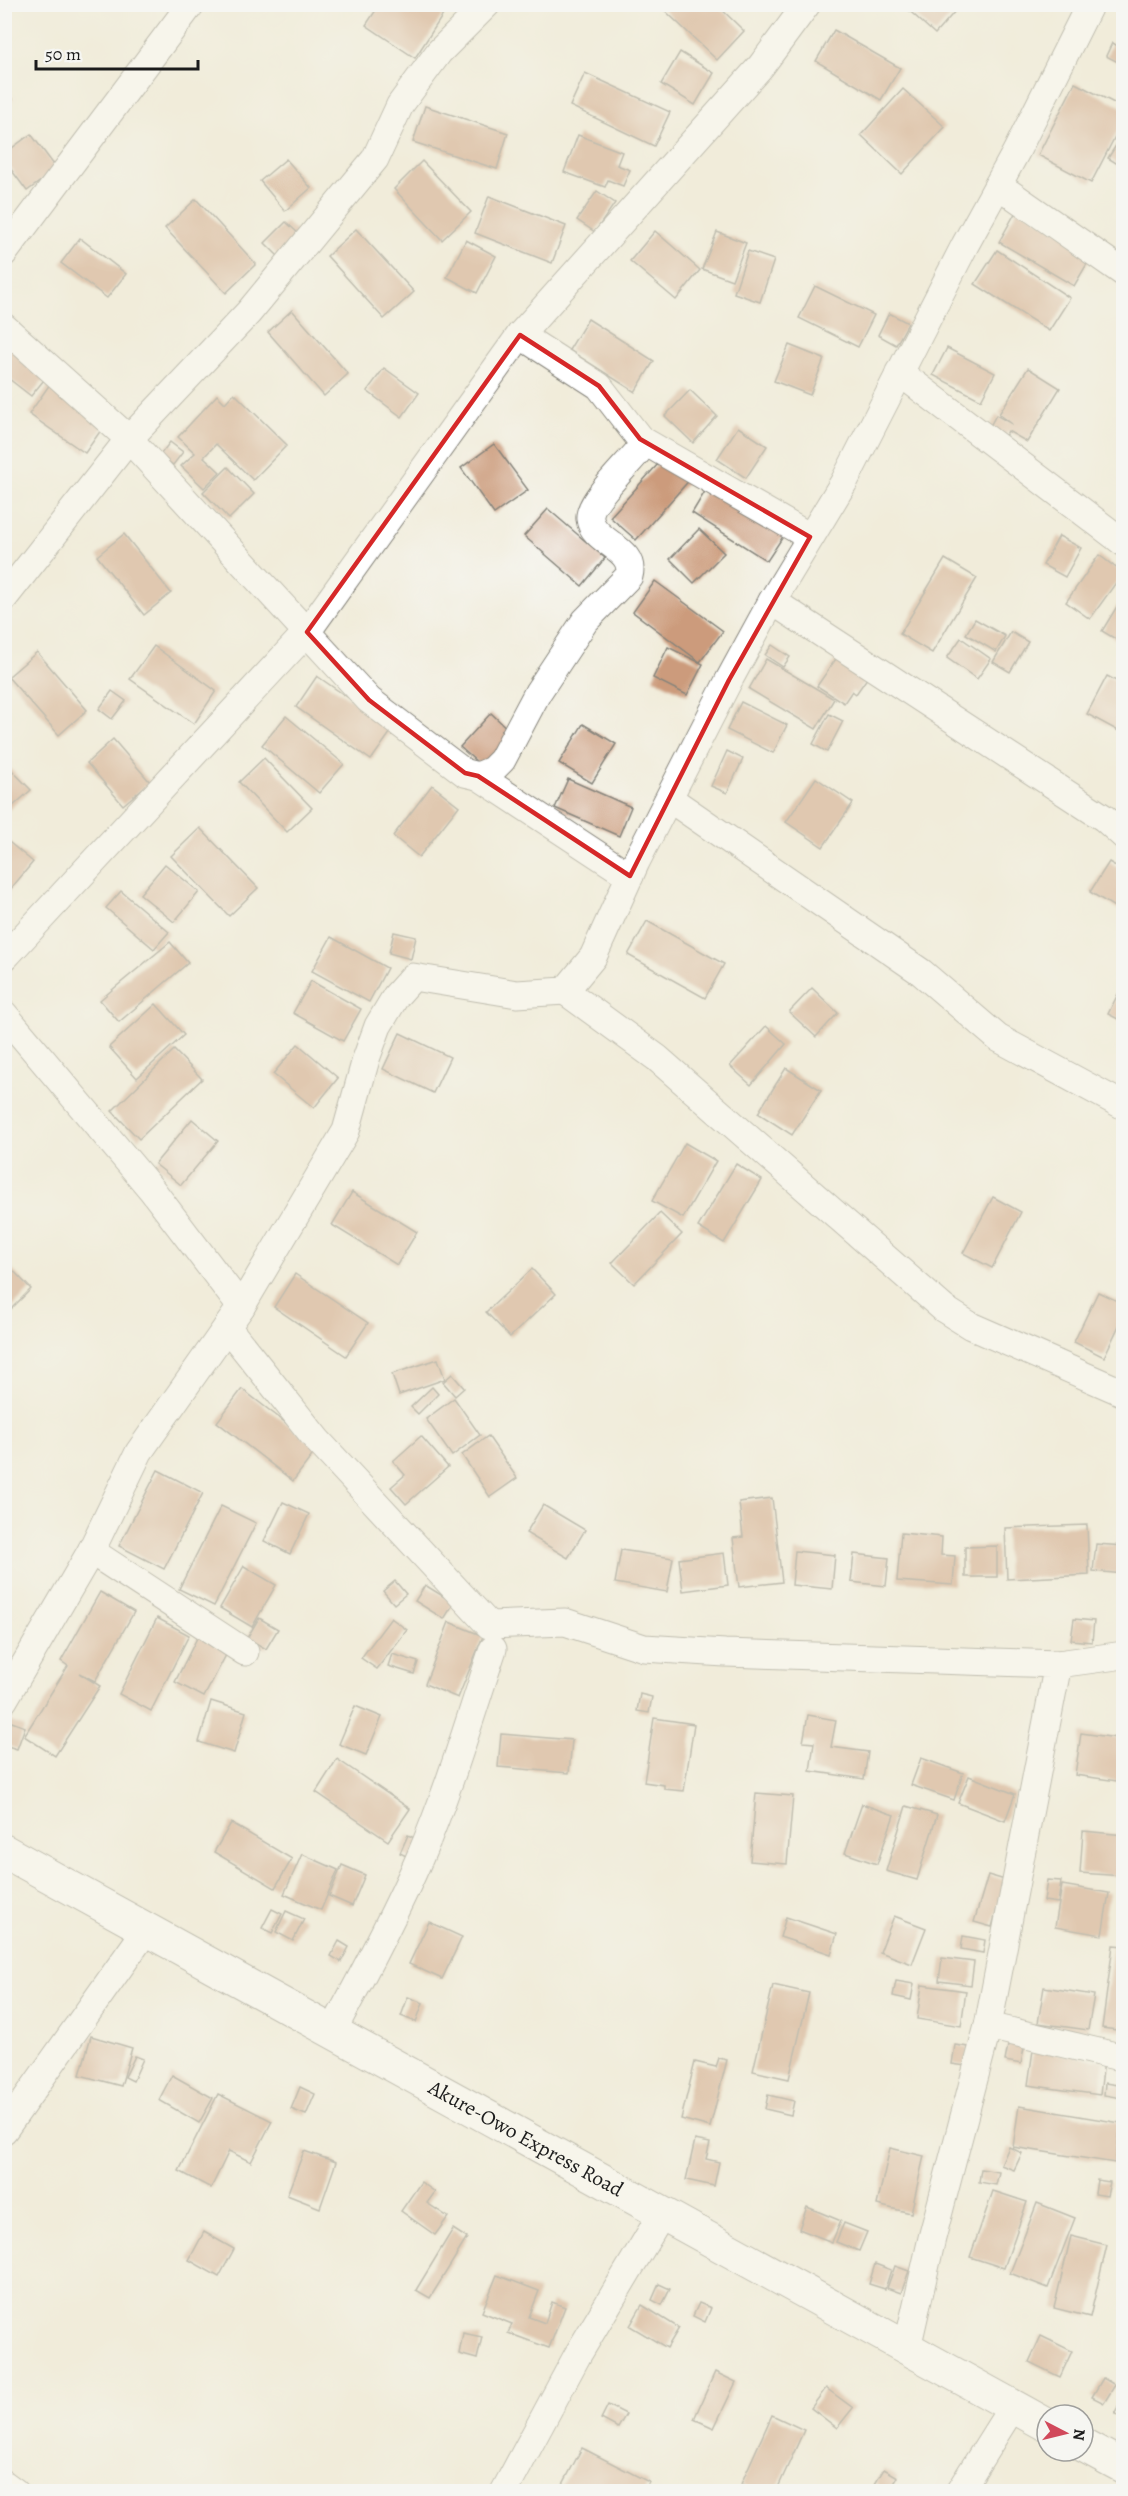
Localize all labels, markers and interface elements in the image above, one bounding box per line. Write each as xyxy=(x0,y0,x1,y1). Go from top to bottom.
scale bar xyxy=(36,33,198,71)
text: 50 m xyxy=(45,42,81,66)
street label: Akure-Owo Express Road xyxy=(423,2073,629,2204)
north arrow xyxy=(1035,2403,1095,2463)
text: N xyxy=(1067,2428,1091,2442)

